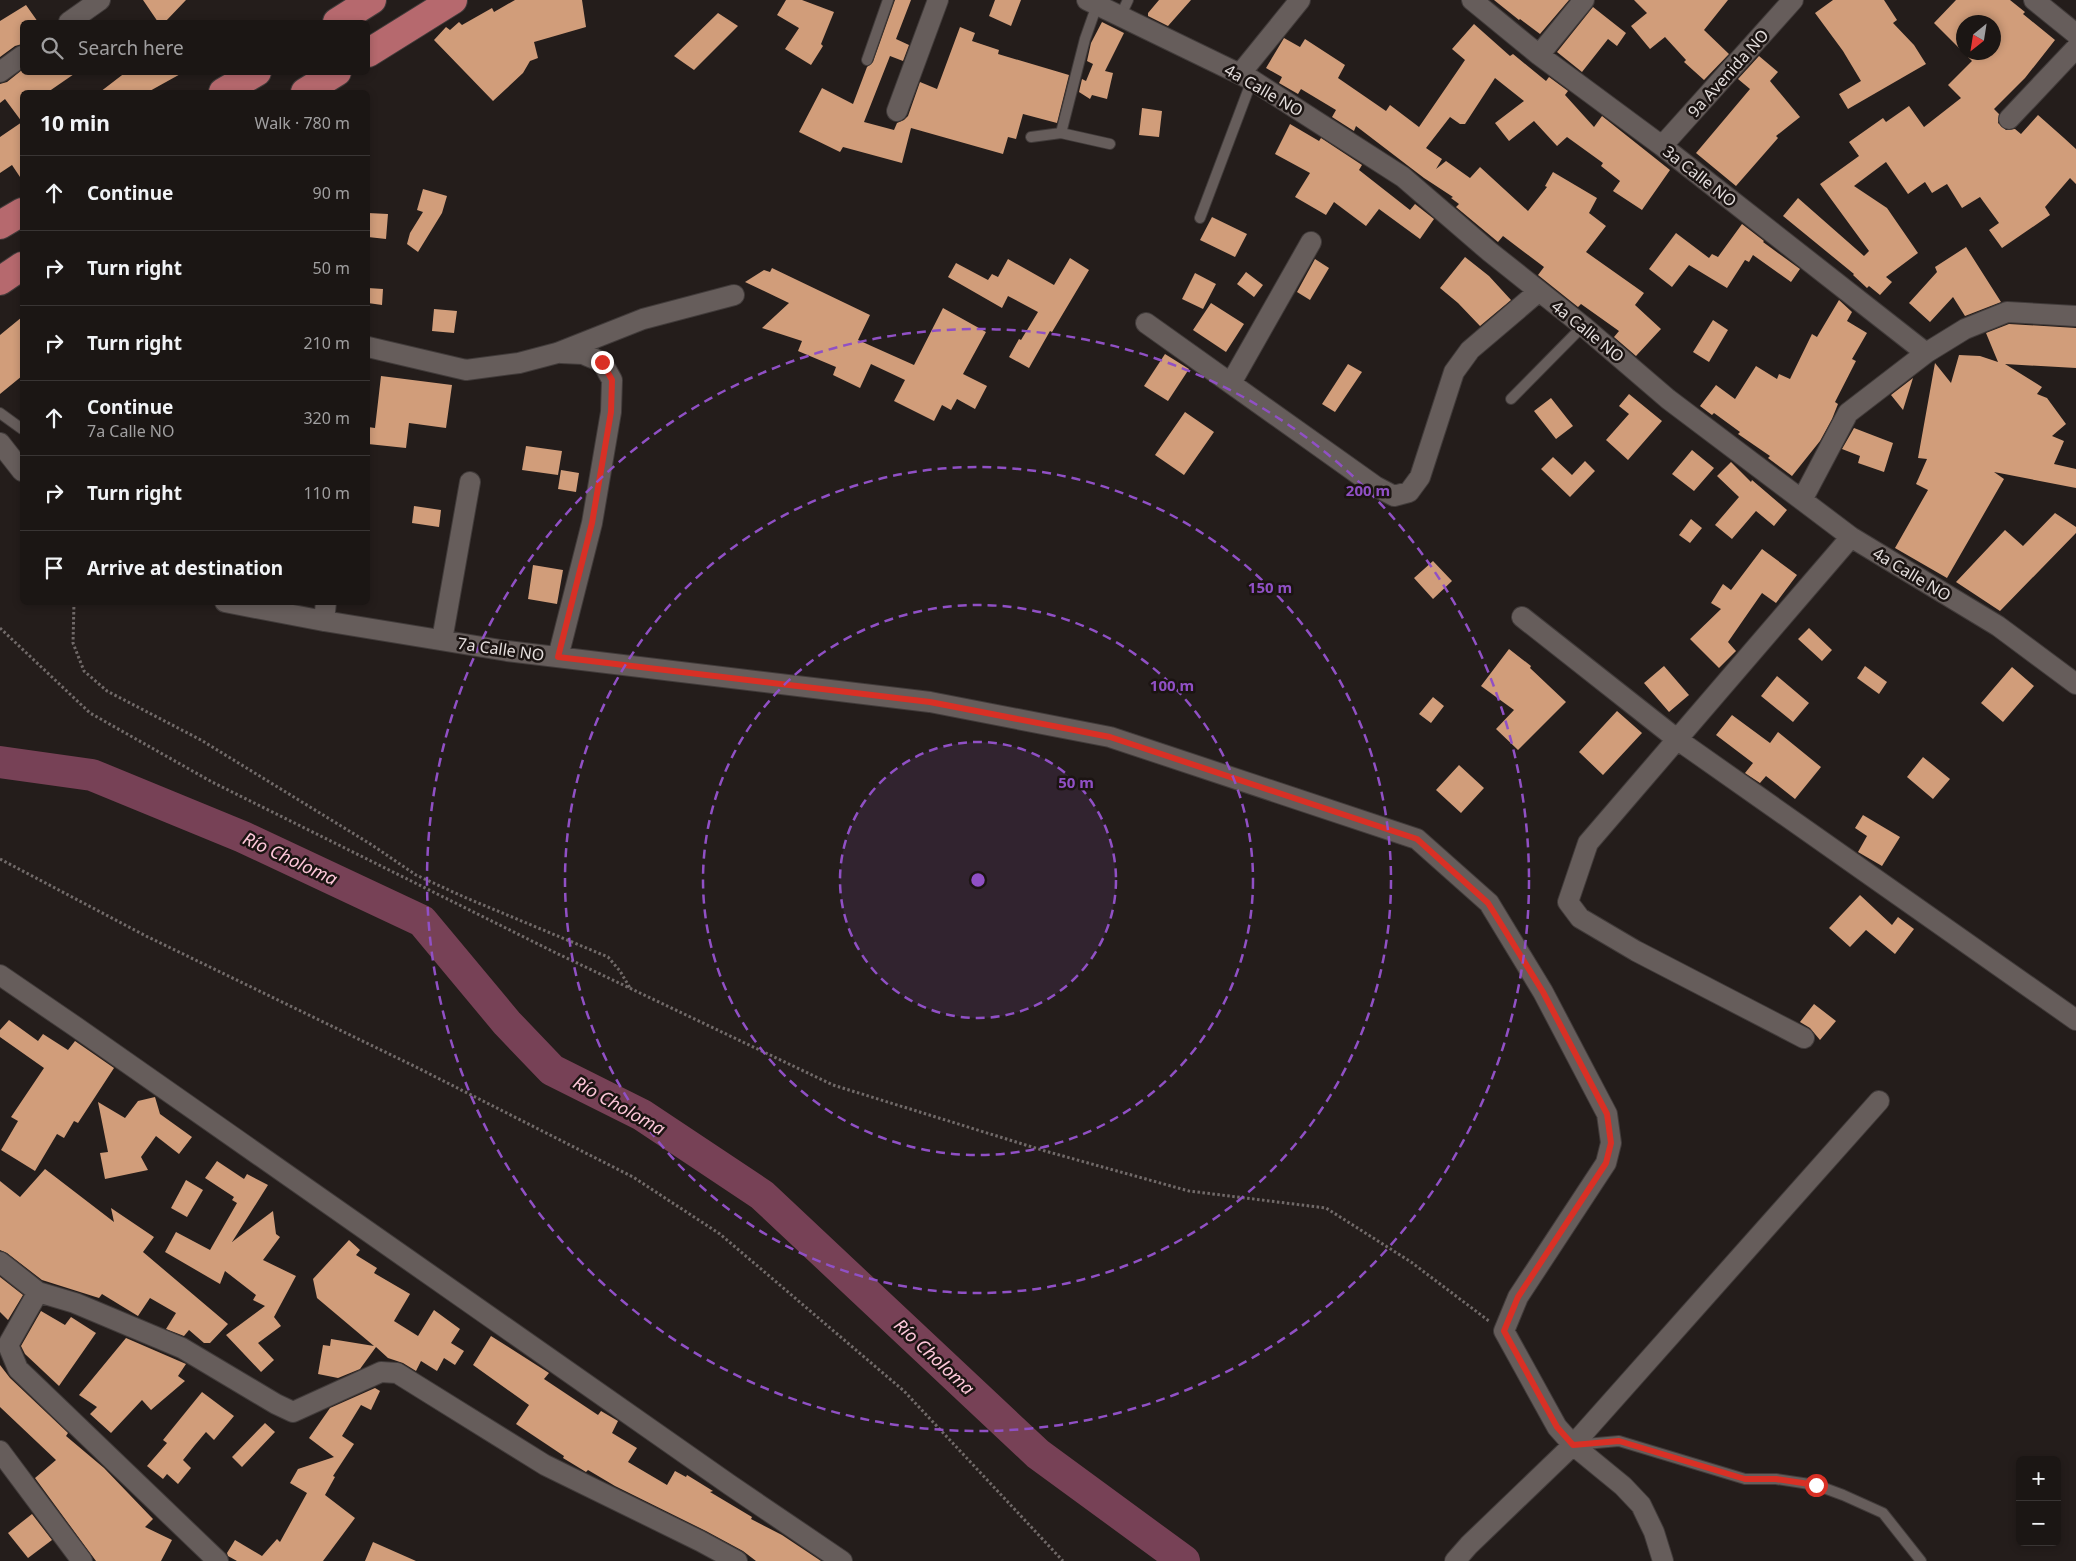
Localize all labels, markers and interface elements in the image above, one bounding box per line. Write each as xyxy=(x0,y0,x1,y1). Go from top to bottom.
north arrow xyxy=(1956,15,2001,60)
search box xyxy=(20,20,370,75)
street label: 9a Avenida NO xyxy=(1683,24,1773,122)
icon: search xyxy=(38,34,66,62)
text: Search here xyxy=(78,35,184,61)
street label: 4a Calle NO xyxy=(1221,59,1307,121)
text: 10 min xyxy=(40,109,110,137)
text: Walk · 780 m xyxy=(255,112,350,134)
street label: 3a Calle NO xyxy=(1659,140,1741,212)
icon: ahead xyxy=(40,179,68,207)
text: Continue xyxy=(87,180,173,206)
text: 90 m xyxy=(313,182,350,204)
icon: right xyxy=(40,254,68,282)
text: Turn right xyxy=(87,255,182,281)
text: 50 m xyxy=(313,257,350,279)
street label: 4a Calle NO xyxy=(1547,295,1629,367)
icon: right xyxy=(40,329,68,357)
text: Turn right xyxy=(87,330,182,356)
text: 210 m xyxy=(303,332,350,354)
route end xyxy=(591,351,614,374)
text: Continue xyxy=(87,394,173,420)
icon: ahead xyxy=(40,404,68,432)
text: 320 m xyxy=(303,407,350,429)
text: 7a Calle NO xyxy=(87,420,174,442)
icon: right xyxy=(40,479,68,507)
text: Turn right xyxy=(87,480,182,506)
text: 200 m xyxy=(1346,480,1390,500)
text: 110 m xyxy=(303,482,350,504)
street label: 4a Calle NO xyxy=(1869,542,1955,606)
icon: arrive xyxy=(40,554,68,582)
text: Arrive at destination xyxy=(87,555,283,581)
text: 150 m xyxy=(1248,577,1292,597)
street label: 7a Calle NO xyxy=(456,632,546,666)
text: 100 m xyxy=(1150,675,1194,695)
text: 50 m xyxy=(1058,772,1094,792)
water label: Río Choloma xyxy=(239,826,342,890)
centre of rings xyxy=(969,871,987,889)
water label: Río Choloma xyxy=(569,1070,670,1140)
water label: Río Choloma xyxy=(889,1313,980,1400)
map controls xyxy=(2016,1456,2061,1546)
button: + xyxy=(2016,1456,2061,1501)
route start xyxy=(1805,1474,1828,1497)
button: − xyxy=(2016,1501,2061,1546)

